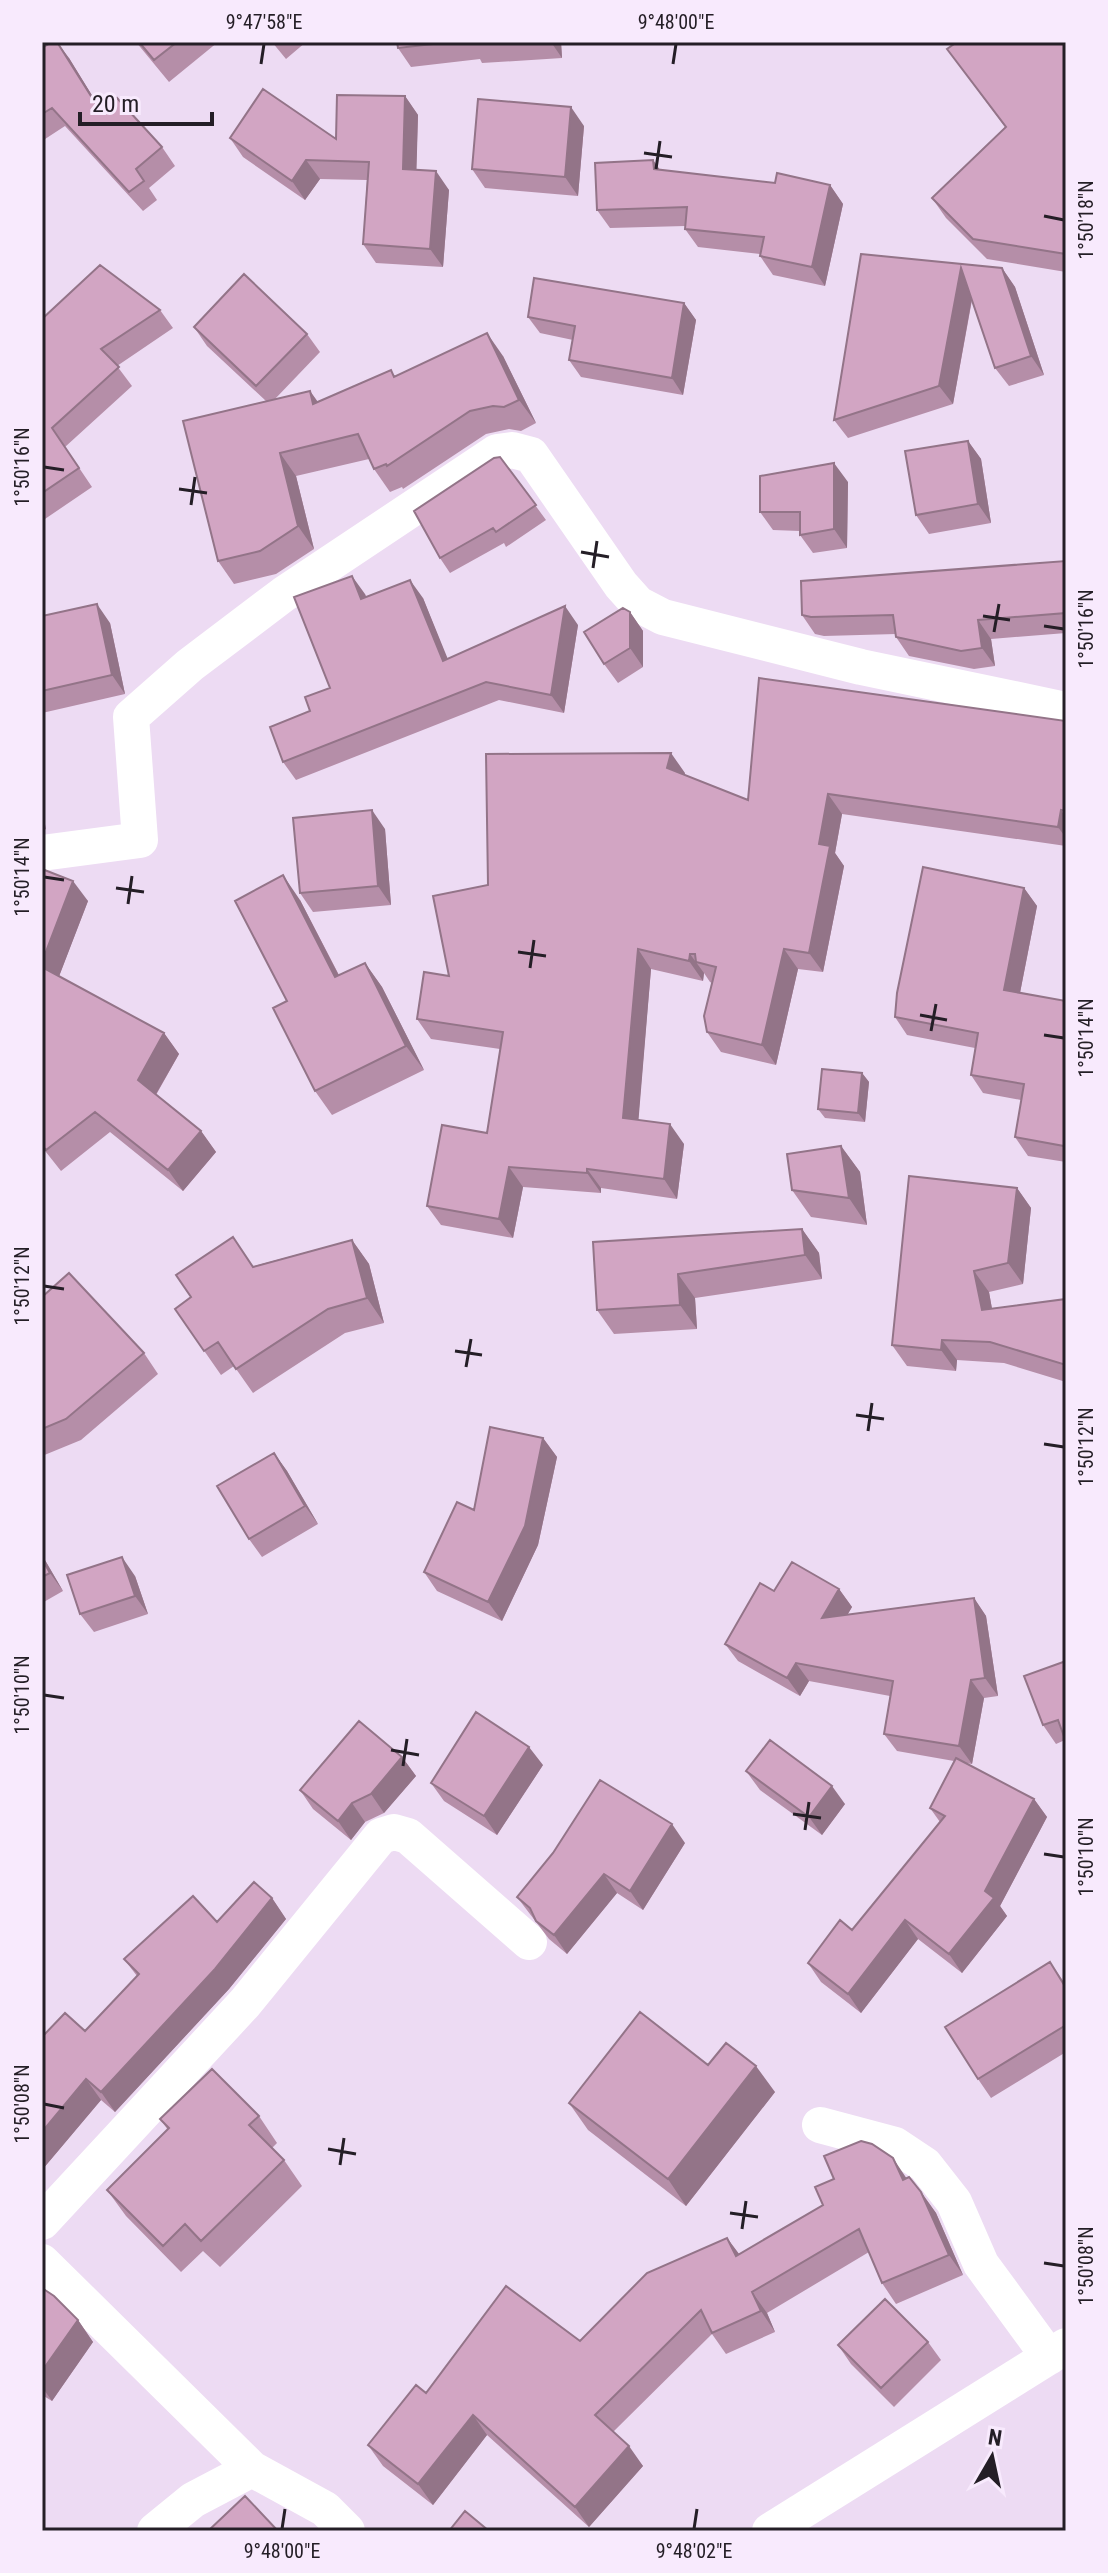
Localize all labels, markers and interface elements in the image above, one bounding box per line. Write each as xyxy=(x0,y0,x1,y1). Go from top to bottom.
text: 9°47'58"E xyxy=(226,10,302,34)
text: 9°48'00"E xyxy=(638,10,714,34)
scale bar xyxy=(80,76,212,126)
text: 20 m xyxy=(92,90,139,118)
text: 1°50'18"N xyxy=(1074,180,1098,260)
text: 1°50'16"N xyxy=(10,427,34,507)
text: 1°50'16"N xyxy=(1074,589,1098,669)
text: 1°50'14"N xyxy=(10,837,34,917)
text: 1°50'14"N xyxy=(1074,998,1098,1078)
text: 1°50'12"N xyxy=(10,1246,34,1326)
text: 1°50'12"N xyxy=(1074,1407,1098,1487)
text: 1°50'10"N xyxy=(10,1655,34,1735)
text: 1°50'10"N xyxy=(1074,1817,1098,1897)
text: 1°50'08"N xyxy=(10,2064,34,2144)
text: 1°50'08"N xyxy=(1074,2226,1098,2306)
north arrow xyxy=(952,2417,1032,2497)
text: N xyxy=(986,2424,1004,2451)
text: 9°48'00"E xyxy=(244,2539,320,2563)
text: 9°48'02"E xyxy=(656,2539,732,2563)

